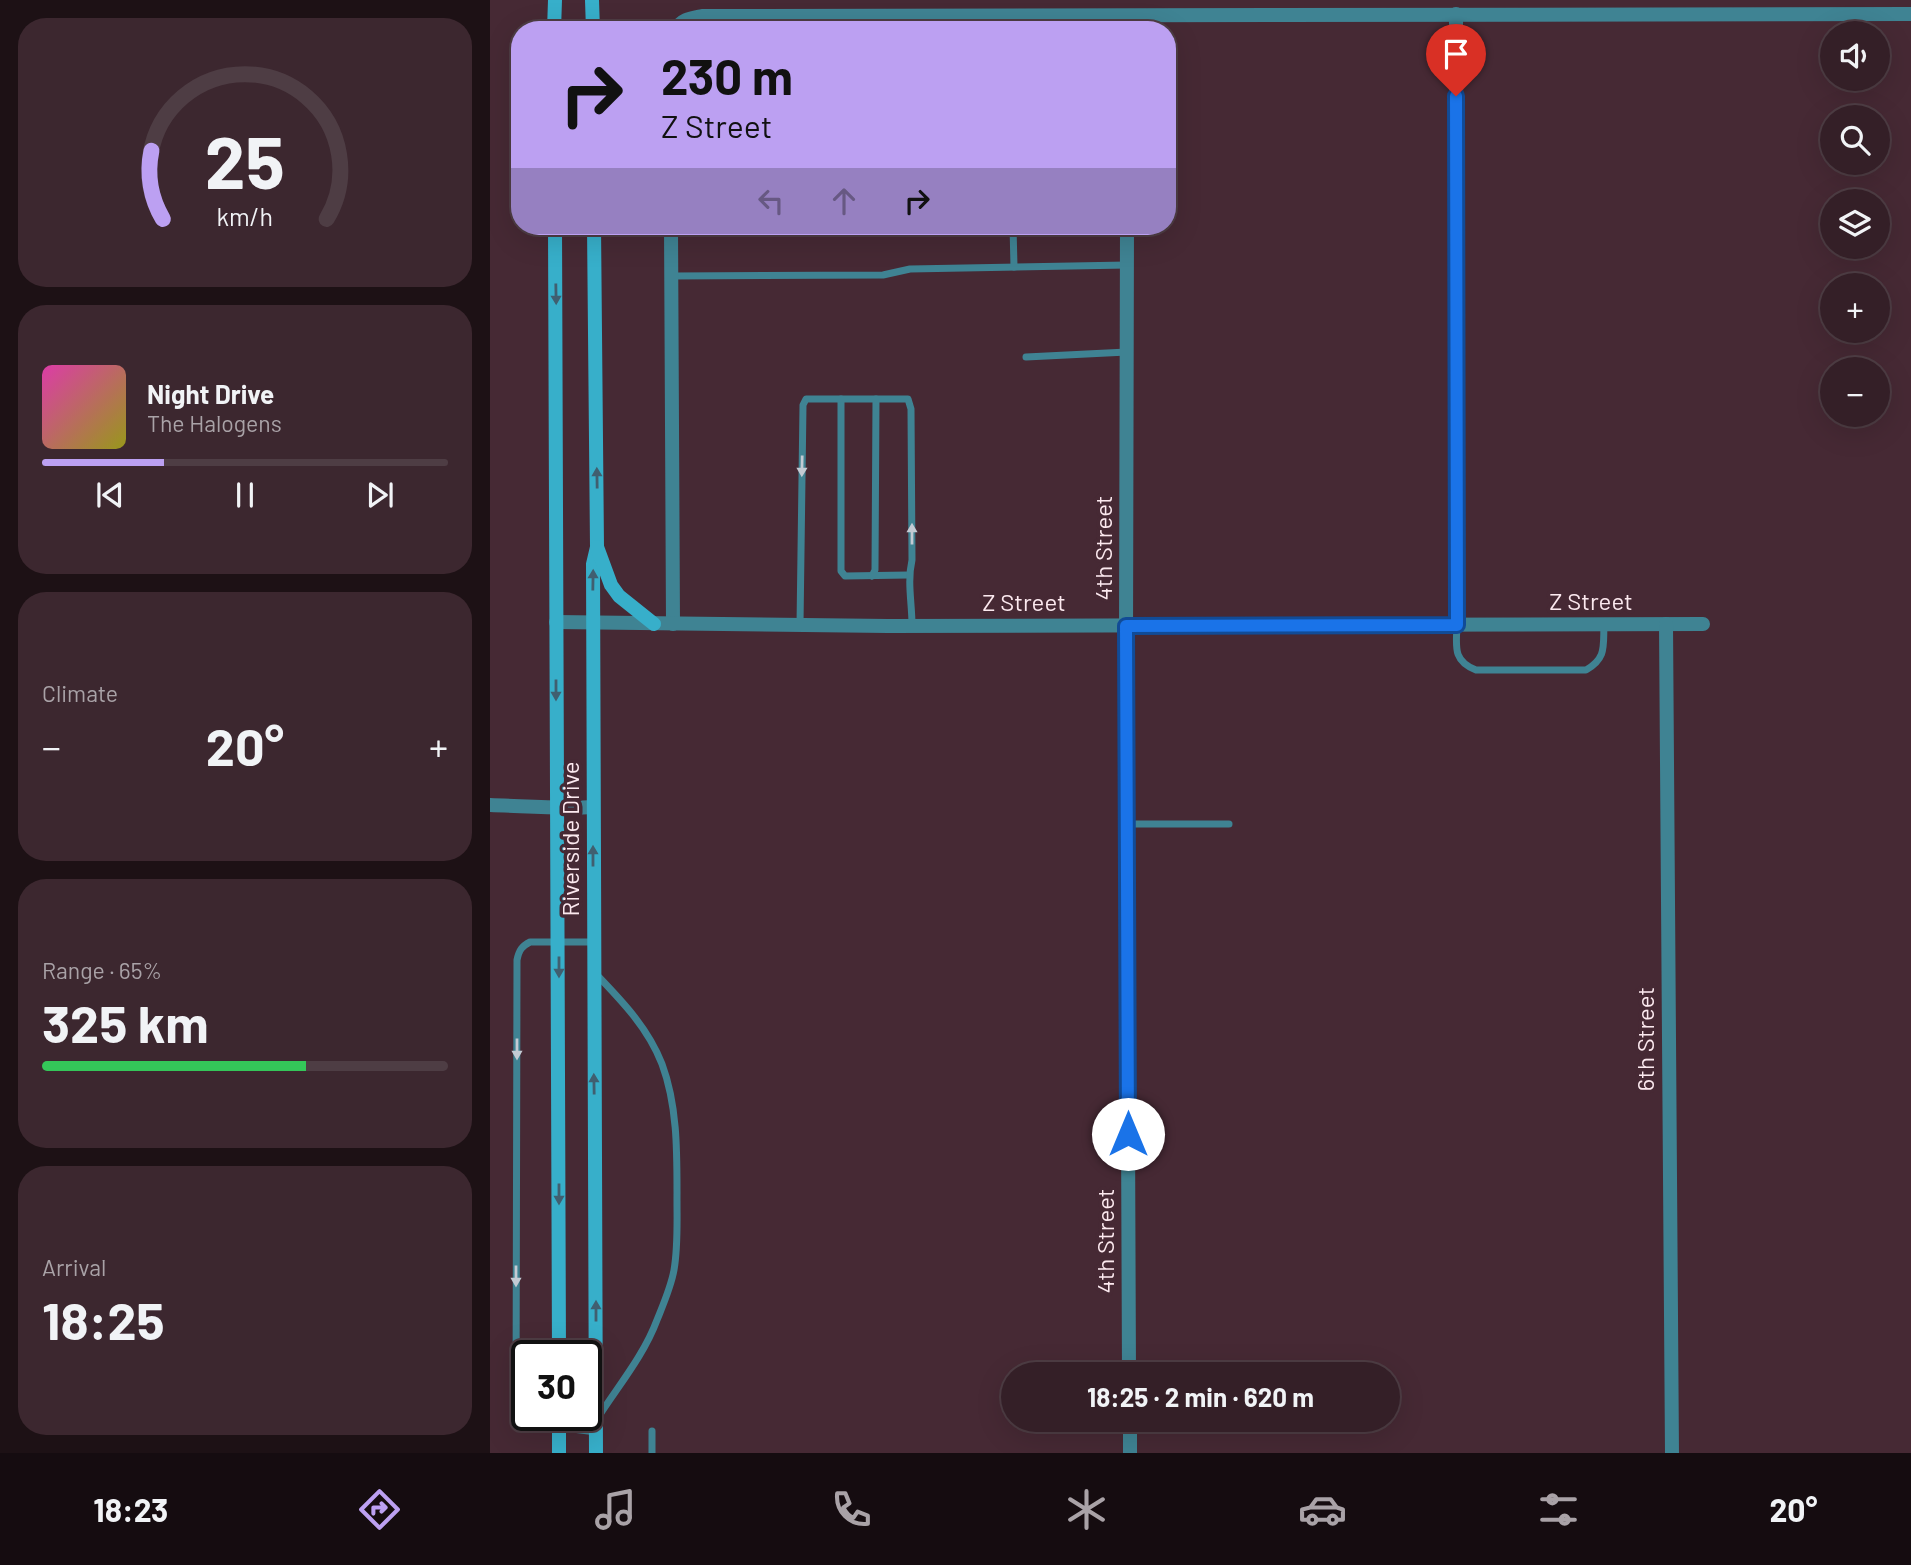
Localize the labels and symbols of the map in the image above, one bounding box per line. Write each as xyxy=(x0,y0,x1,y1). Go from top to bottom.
pin xyxy=(1426,24,1486,96)
one-way arrow xyxy=(550,283,561,305)
one-way arrow xyxy=(796,456,808,478)
one-way arrow xyxy=(591,467,603,489)
street label: 4th Street xyxy=(1088,495,1117,601)
one-way arrow xyxy=(906,523,918,545)
one-way arrow xyxy=(587,569,599,591)
street label: Z Street xyxy=(1549,586,1633,615)
street label: Z Street xyxy=(982,587,1066,616)
one-way arrow xyxy=(550,680,562,702)
street label: Riverside Drive xyxy=(555,761,584,917)
one-way arrow xyxy=(587,845,599,867)
one-way arrow xyxy=(553,956,565,978)
street label: 6th Street xyxy=(1630,987,1659,1091)
one-way arrow xyxy=(511,1038,522,1060)
one-way arrow xyxy=(589,1073,600,1095)
position arrow xyxy=(1091,1097,1165,1171)
one-way arrow xyxy=(553,1183,565,1205)
street label: 4th Street xyxy=(1090,1188,1119,1294)
one-way arrow xyxy=(510,1266,522,1288)
one-way arrow xyxy=(590,1300,602,1322)
speed limit sign: 30 xyxy=(511,1340,602,1431)

